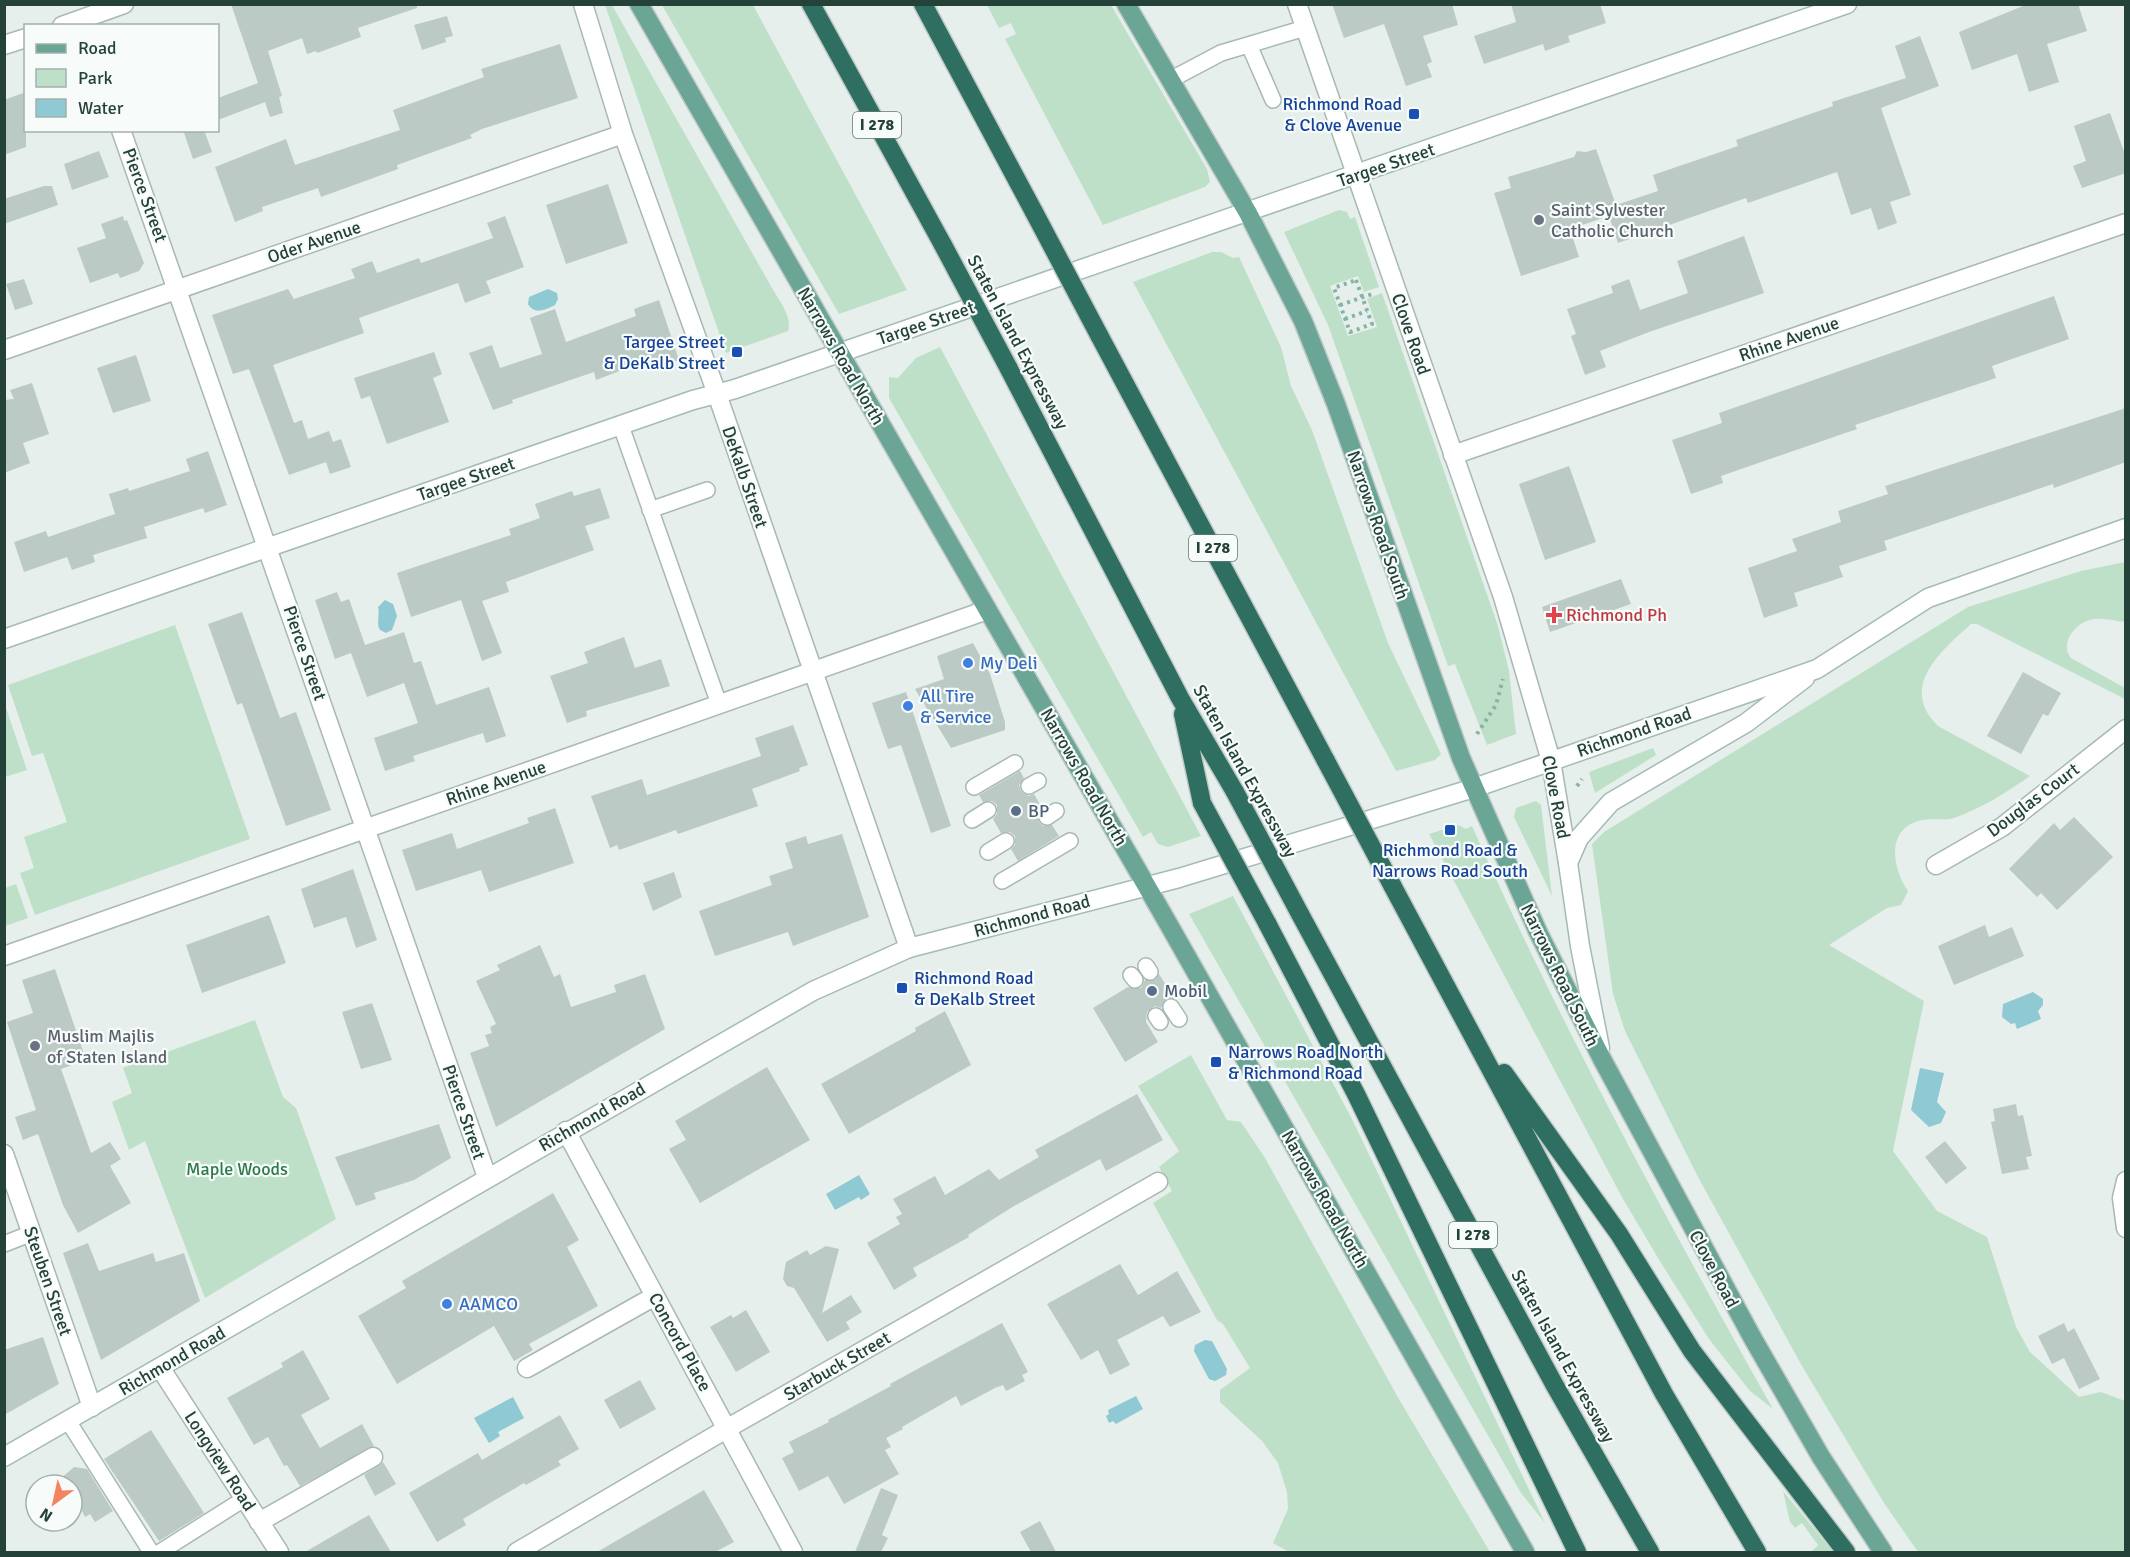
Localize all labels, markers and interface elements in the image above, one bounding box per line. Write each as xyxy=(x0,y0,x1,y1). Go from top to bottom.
legend xyxy=(24,24,219,132)
text: Road xyxy=(78,37,117,59)
text: Park xyxy=(78,67,113,89)
place label: Richmond Road & Clove Avenue xyxy=(1282,93,1402,136)
text: Water xyxy=(78,97,124,119)
marker: Richmond Road & Clove Avenue xyxy=(1407,107,1421,121)
road number: I 278 xyxy=(853,112,901,138)
street label: Targee Street xyxy=(1334,138,1438,192)
street label: Pierce Street xyxy=(118,145,172,245)
place label: Saint Sylvester Catholic Church xyxy=(1551,199,1674,242)
marker: Saint Sylvester Catholic Church xyxy=(1532,213,1546,227)
street label: Oder Avenue xyxy=(264,216,364,268)
street label: Staten Island Expressway xyxy=(963,251,1074,433)
street label: Narrows Road North xyxy=(793,283,889,429)
street label: Clove Road xyxy=(1387,290,1435,378)
street label: Targee Street xyxy=(874,296,978,350)
street label: Rhine Avenue xyxy=(1736,312,1842,366)
place label: Targee Street & DeKalb Street xyxy=(604,331,725,374)
marker: Targee Street & DeKalb Street xyxy=(730,345,744,359)
street label: DeKalb Street xyxy=(717,423,773,531)
street label: Narrows Road South xyxy=(1342,448,1414,602)
street label: Targee Street xyxy=(414,452,518,506)
road number: I 278 xyxy=(1189,535,1237,561)
street label: Pierce Street xyxy=(279,603,331,703)
place label: Richmond Ph xyxy=(1566,604,1667,626)
marker: Richmond Ph xyxy=(1547,608,1561,622)
place label: My Deli xyxy=(980,652,1038,674)
marker: My Deli xyxy=(961,656,975,670)
street label: Staten Island Expressway xyxy=(1188,681,1302,862)
place label: All Tire & Service xyxy=(920,685,992,728)
marker: All Tire & Service xyxy=(901,699,915,713)
street label: Richmond Road xyxy=(1574,702,1694,762)
street label: Narrows Road North xyxy=(1036,704,1132,850)
street label: Clove Road xyxy=(1537,753,1575,841)
street label: Rhine Avenue xyxy=(443,756,549,810)
street label: Douglas Court xyxy=(1982,758,2084,842)
place label: BP xyxy=(1028,800,1049,822)
marker: BP xyxy=(1009,804,1023,818)
marker: Richmond Road & Narrows Road South xyxy=(1443,823,1457,837)
place label: Richmond Road & Narrows Road South xyxy=(1372,839,1528,882)
street label: Richmond Road xyxy=(971,890,1093,942)
street label: Narrows Road South xyxy=(1516,900,1604,1050)
place label: Richmond Road & DeKalb Street xyxy=(914,967,1035,1010)
place label: Mobil xyxy=(1164,980,1208,1002)
marker: Richmond Road & DeKalb Street xyxy=(895,981,909,995)
marker: Mobil xyxy=(1145,984,1159,998)
place label: Muslim Majlis of Staten Island xyxy=(47,1025,167,1068)
marker: Muslim Majlis of Staten Island xyxy=(28,1039,42,1053)
place label: Narrows Road North & Richmond Road xyxy=(1228,1041,1383,1084)
marker: Narrows Road North & Richmond Road xyxy=(1209,1055,1223,1069)
street label: Pierce Street xyxy=(438,1062,490,1162)
street label: Richmond Road xyxy=(535,1078,649,1156)
street label: Narrows Road North xyxy=(1277,1126,1373,1272)
park label: Maple Woods xyxy=(186,1158,288,1180)
road number: I 278 xyxy=(1449,1222,1497,1248)
street label: Steuben Street xyxy=(19,1223,77,1339)
street label: Clove Road xyxy=(1684,1226,1744,1312)
street label: Staten Island Expressway xyxy=(1506,1266,1620,1447)
street label: Concord Place xyxy=(644,1289,716,1395)
place label: AAMCO xyxy=(459,1293,518,1315)
marker: AAMCO xyxy=(440,1297,454,1311)
street label: Richmond Road xyxy=(115,1322,229,1400)
street label: Starbuck Street xyxy=(780,1327,894,1405)
street label: Longview Road xyxy=(180,1407,260,1515)
north arrow xyxy=(24,1473,84,1533)
text: N xyxy=(36,1503,56,1526)

